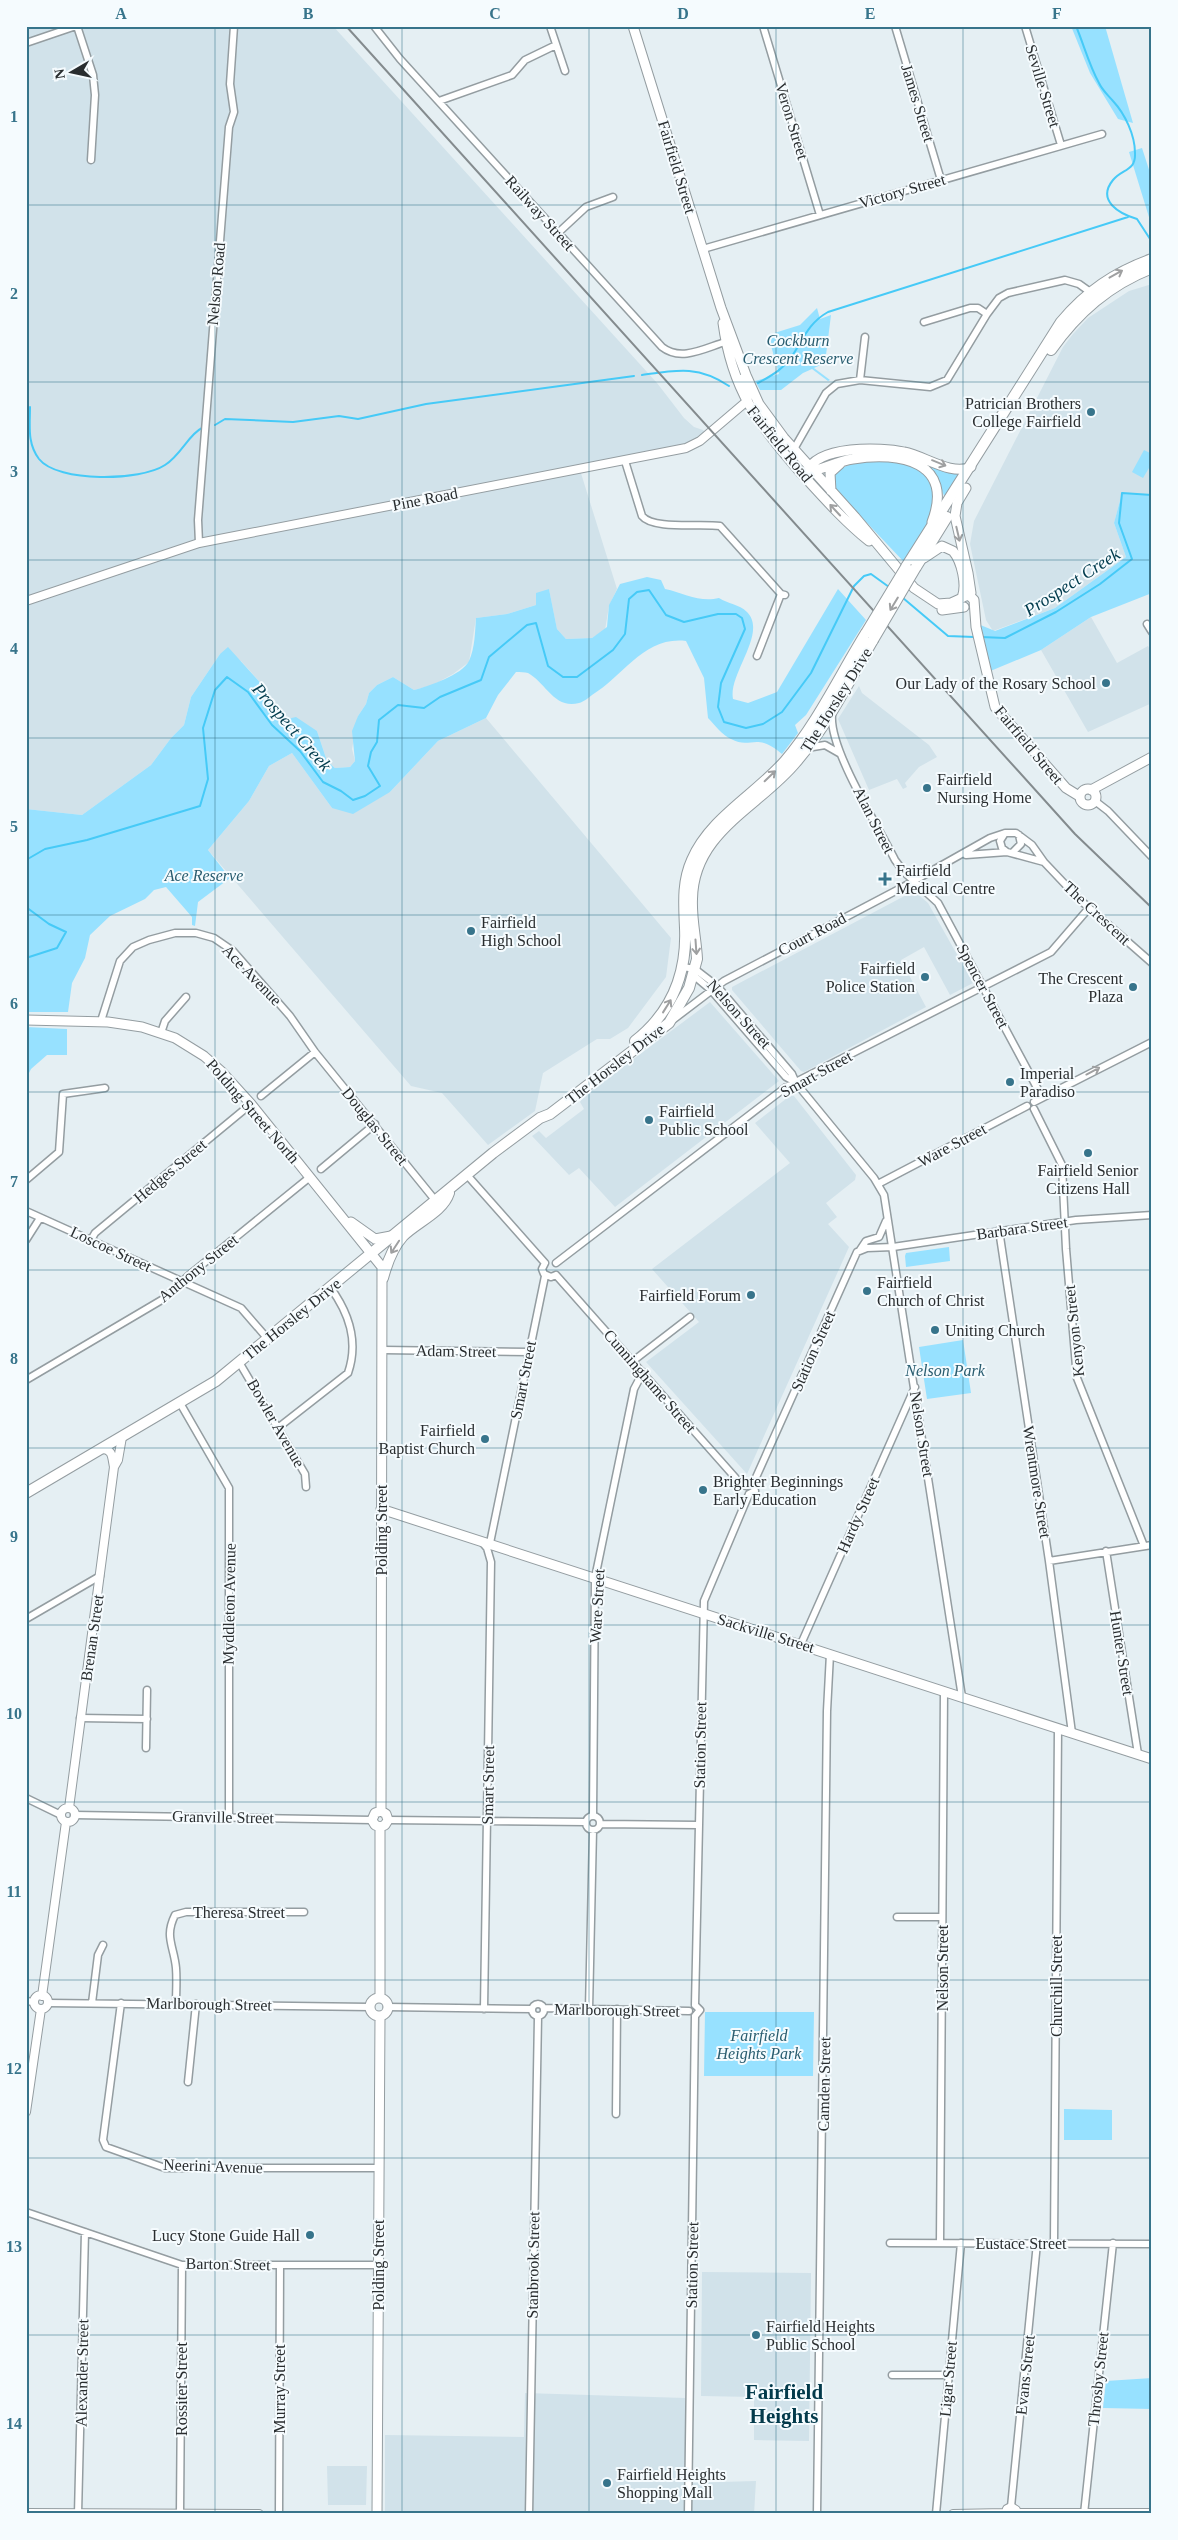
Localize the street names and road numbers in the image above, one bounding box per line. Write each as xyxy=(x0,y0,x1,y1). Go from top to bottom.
street label: Seville Street xyxy=(1022,43,1064,130)
street label: James Street xyxy=(898,62,938,144)
street label: Veron Street xyxy=(772,80,812,162)
street label: Fairfield Street xyxy=(655,118,699,216)
street label: Victory Street xyxy=(857,170,948,212)
street label: Railway Street xyxy=(501,172,578,255)
street label: Nelson Road xyxy=(204,242,228,326)
street label: Fairfield Road xyxy=(744,403,816,485)
street label: Pine Road xyxy=(391,484,459,514)
street label: The Horsley Drive xyxy=(797,645,876,756)
street label: Fairfield Street xyxy=(991,703,1067,788)
street label: Alan Street xyxy=(850,784,898,857)
street label: The Crescent xyxy=(1060,878,1134,949)
street label: Court Road xyxy=(775,909,849,959)
street label: Ace Avenue xyxy=(219,941,285,1009)
street label: Spencer Street xyxy=(953,941,1013,1032)
street label: Nelson Street xyxy=(704,976,775,1052)
street label: The Horsley Drive xyxy=(562,1020,668,1108)
street label: Smart Street xyxy=(777,1047,855,1101)
street label: Polding Street North xyxy=(202,1055,303,1167)
street label: Douglas Street xyxy=(338,1084,412,1169)
street label: Ware Street xyxy=(915,1120,989,1170)
street label: Hedges Street xyxy=(130,1135,211,1207)
street label: Barbara Street xyxy=(975,1213,1069,1243)
street label: Loscoe Street xyxy=(68,1223,155,1275)
street label: Anthony Street xyxy=(155,1230,242,1306)
street label: The Horsley Drive xyxy=(240,1275,345,1364)
street label: Kenyon Street xyxy=(1061,1284,1088,1378)
street label: Station Street xyxy=(788,1307,839,1394)
street label: Cunninghame Street xyxy=(600,1326,700,1437)
street label: Smart Street xyxy=(507,1339,539,1421)
street label: Adam Street xyxy=(416,1342,497,1360)
street label: Bowler Avenue xyxy=(244,1376,308,1470)
street label: Nelson Street xyxy=(907,1390,937,1479)
street label: Wrentmore Street xyxy=(1020,1425,1054,1540)
street label: Hardy Street xyxy=(834,1474,883,1556)
street label: Polding Street xyxy=(373,1484,391,1576)
street label: Myddleton Avenue xyxy=(219,1543,240,1665)
street label: Ware Street xyxy=(587,1568,607,1644)
street label: Brenan Street xyxy=(77,1593,107,1683)
street label: Hunter Street xyxy=(1107,1609,1137,1697)
street label: Sackville Street xyxy=(715,1610,817,1656)
street label: Station Street xyxy=(691,1701,709,1788)
street label: Smart Street xyxy=(479,1745,497,1825)
street label: Granville Street xyxy=(172,1808,275,1826)
street label: Theresa Street xyxy=(193,1904,286,1921)
street label: Nelson Street xyxy=(934,1924,951,2011)
street label: Churchill Street xyxy=(1048,1935,1065,2037)
street label: Marlborough Street xyxy=(146,1994,273,2015)
street label: Marlborough Street xyxy=(554,2000,681,2021)
street label: Camden Street xyxy=(815,2036,833,2131)
street label: Neerini Avenue xyxy=(163,2156,263,2176)
street label: Stanbrook Street xyxy=(524,2211,542,2319)
street label: Polding Street xyxy=(370,2219,388,2311)
street label: Station Street xyxy=(683,2221,701,2308)
street label: Eustace Street xyxy=(975,2235,1067,2252)
street label: Barton Street xyxy=(185,2255,271,2273)
street label: Alexander Street xyxy=(73,2318,91,2427)
street label: Throsby Street xyxy=(1085,2330,1112,2427)
street label: Evans Street xyxy=(1012,2334,1038,2416)
street label: Ligar Street xyxy=(936,2340,961,2418)
street label: Rossiter Street xyxy=(173,2342,190,2436)
street label: Murray Street xyxy=(271,2344,289,2434)

